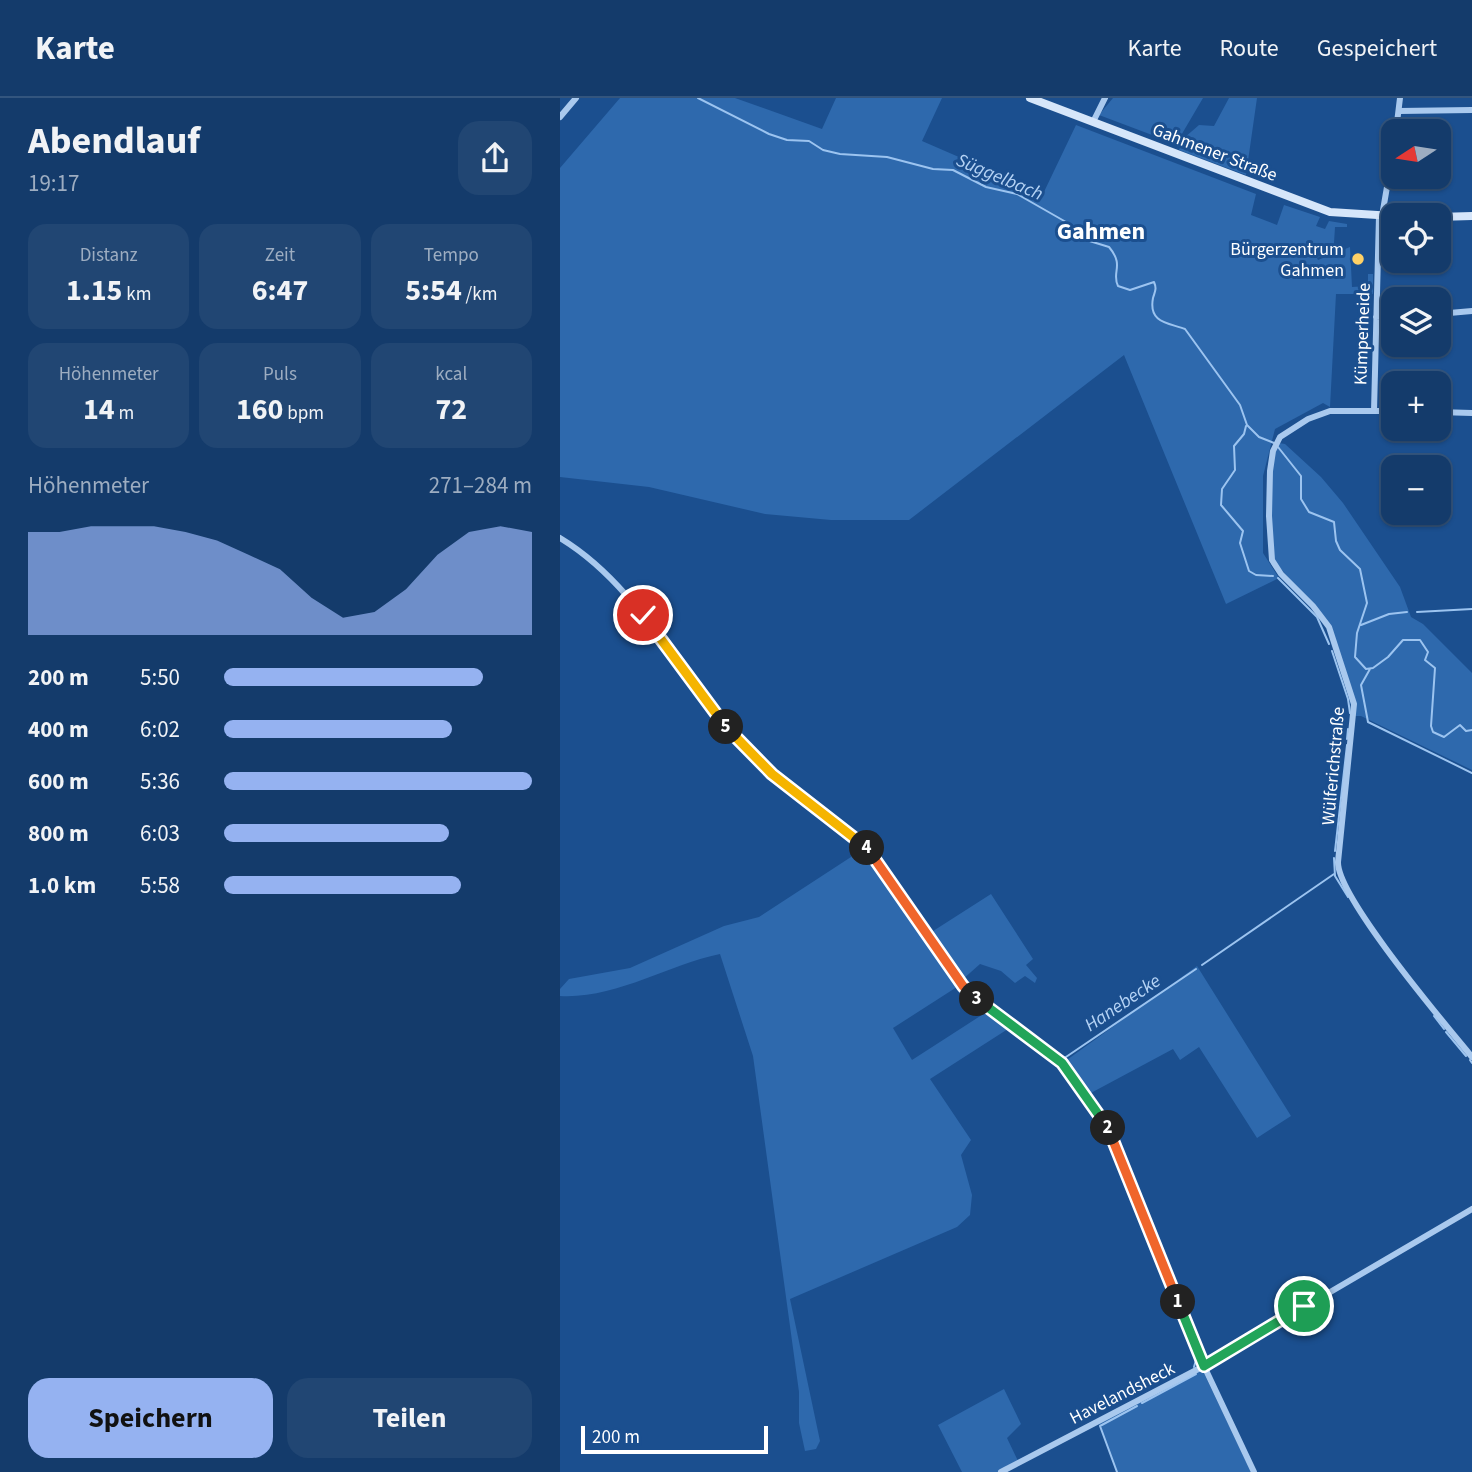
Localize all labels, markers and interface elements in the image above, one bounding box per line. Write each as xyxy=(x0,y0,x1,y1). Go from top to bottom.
text: Karte xyxy=(35,25,115,72)
text: Karte xyxy=(1128,31,1182,66)
text: Route xyxy=(1220,31,1279,66)
text: Gespeichert xyxy=(1317,31,1437,66)
text: Abendlauf xyxy=(28,114,200,168)
street label: Gahmener Straße xyxy=(1149,117,1281,188)
north arrow xyxy=(1381,119,1451,189)
map controls xyxy=(1381,119,1451,525)
button: share xyxy=(458,121,532,195)
water label: Süggelbach xyxy=(952,147,1047,208)
text: 19:17 xyxy=(28,167,79,200)
button: locate xyxy=(1381,203,1451,273)
district label: Gahmen xyxy=(1057,214,1145,249)
place label: Bürgerzentrum Gahmen xyxy=(1230,237,1344,283)
text: Distanz xyxy=(80,242,138,269)
text: Zeit xyxy=(265,242,295,269)
text: Tempo xyxy=(424,242,479,269)
marker: Bürgerzentrum Gahmen xyxy=(1350,251,1366,267)
text: 1.15 xyxy=(66,269,122,312)
text: 6:47 xyxy=(252,269,308,312)
text: 5:54 xyxy=(405,269,462,312)
text: km xyxy=(122,281,151,308)
text: /km xyxy=(462,281,497,308)
street label: Kümperheide xyxy=(1348,282,1377,385)
button: layers xyxy=(1381,287,1451,357)
text: Höhenmeter xyxy=(59,361,159,388)
text: Puls xyxy=(263,361,297,388)
text: kcal xyxy=(435,361,467,388)
button: + xyxy=(1381,371,1451,441)
text: 14 xyxy=(83,388,115,431)
text: 160 xyxy=(236,388,283,431)
text: 72 xyxy=(435,388,467,431)
text: m xyxy=(115,400,134,427)
text: bpm xyxy=(283,400,324,427)
button: − xyxy=(1381,455,1451,525)
text: Höhenmeter xyxy=(28,469,149,502)
text: 271–284 m xyxy=(429,469,532,502)
pin xyxy=(613,585,673,645)
icon: check xyxy=(624,596,662,634)
text: 200 m xyxy=(28,661,89,694)
text: 5:50 xyxy=(140,661,180,694)
street label: Wülferichstraße xyxy=(1316,706,1351,826)
pin: 5 xyxy=(708,710,744,744)
text: 400 m xyxy=(28,713,89,746)
text: 6:02 xyxy=(140,713,180,746)
text: 5 xyxy=(720,713,731,740)
text: 600 m xyxy=(28,765,89,798)
text: 5:36 xyxy=(140,765,180,798)
text: 800 m xyxy=(28,817,89,850)
text: 6:03 xyxy=(140,817,180,850)
pin: 4 xyxy=(850,830,884,866)
text: 4 xyxy=(861,834,872,861)
text: 1.0 km xyxy=(28,869,96,902)
text: 5:58 xyxy=(140,869,180,902)
water label: Hanebecke xyxy=(1079,968,1166,1039)
pin: 3 xyxy=(960,982,994,1016)
text: 3 xyxy=(971,985,982,1012)
pin: 2 xyxy=(1090,1110,1126,1146)
text: 2 xyxy=(1102,1114,1113,1141)
pin xyxy=(1274,1276,1334,1336)
pin: 1 xyxy=(1160,1284,1196,1320)
icon: arrive xyxy=(1285,1287,1323,1325)
text: 1 xyxy=(1172,1288,1183,1315)
street label: Havelandsheck xyxy=(1065,1356,1179,1431)
button: Speichern xyxy=(28,1378,273,1458)
button: Teilen xyxy=(287,1378,532,1458)
scale bar xyxy=(581,1423,768,1455)
text: 200 m xyxy=(592,1424,640,1451)

